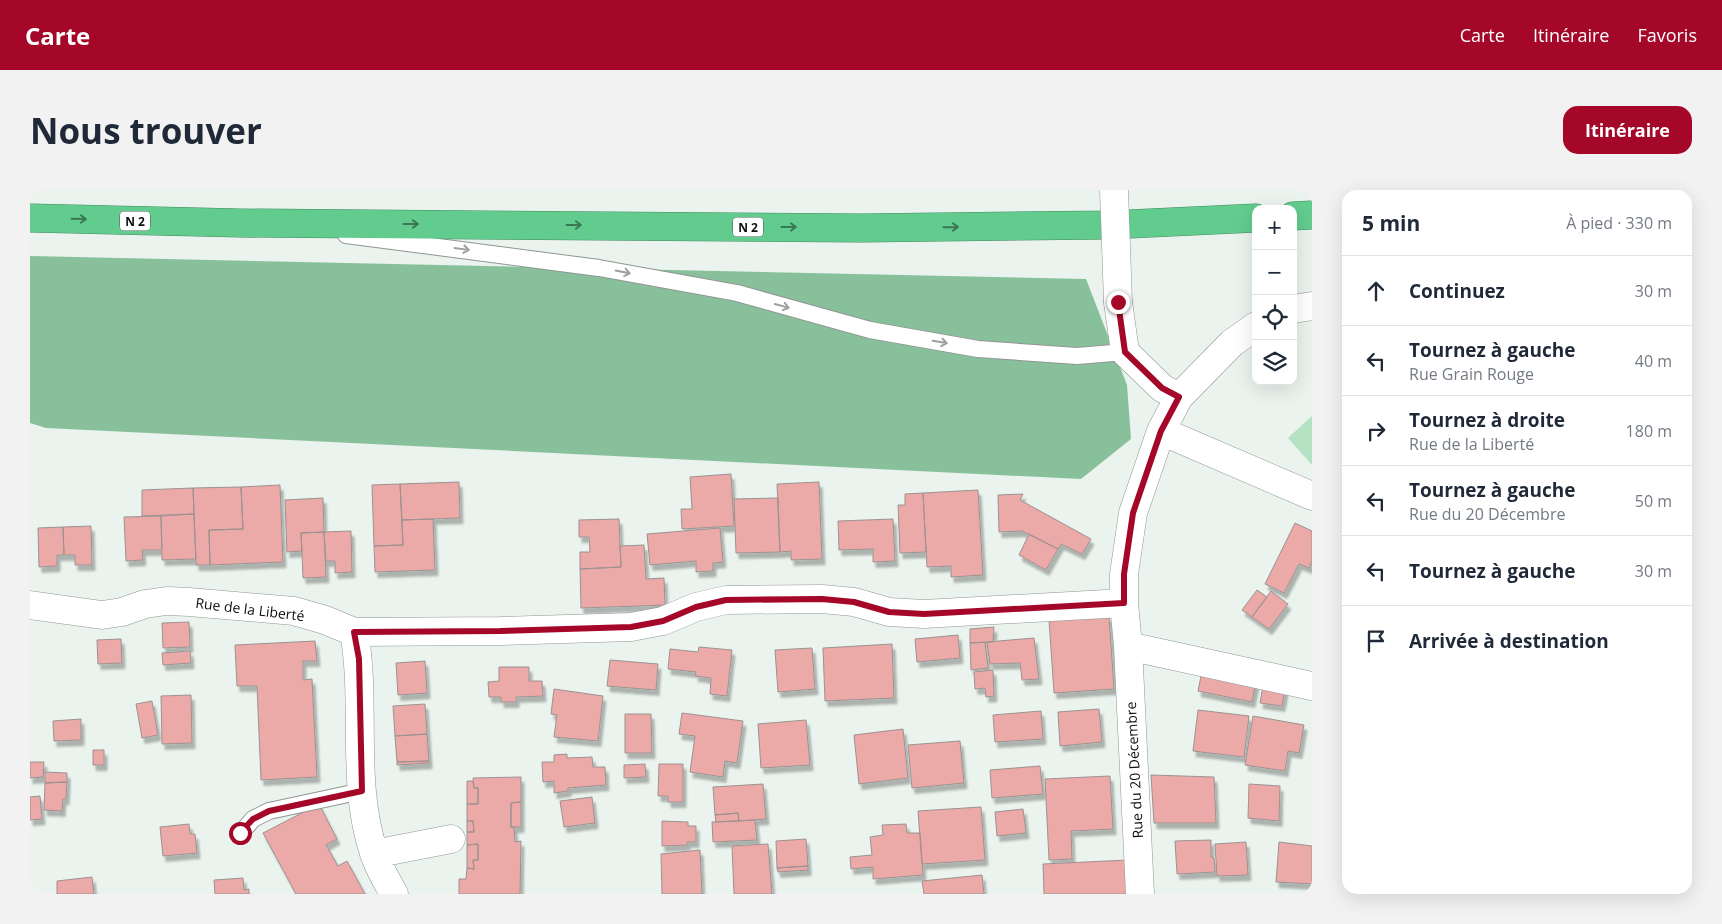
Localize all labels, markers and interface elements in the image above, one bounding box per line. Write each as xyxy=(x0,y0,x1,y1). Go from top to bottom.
text: Carte xyxy=(25,19,90,52)
text: Carte xyxy=(1460,23,1505,47)
text: Itinéraire xyxy=(1533,23,1609,47)
text: Favoris xyxy=(1637,23,1697,47)
button: Itinéraire xyxy=(1563,106,1692,154)
text: Nous trouver xyxy=(30,107,262,154)
map controls xyxy=(1252,205,1297,385)
button: + xyxy=(1252,205,1297,250)
text: 5 min xyxy=(1362,209,1420,237)
road number: N 2 xyxy=(120,212,150,230)
text: À pied · 330 m xyxy=(1566,212,1672,234)
one-way arrow xyxy=(70,215,86,224)
road number: N 2 xyxy=(733,218,763,236)
one-way arrow xyxy=(402,219,419,229)
one-way arrow xyxy=(565,220,581,230)
one-way arrow xyxy=(780,222,796,232)
one-way arrow xyxy=(942,222,959,232)
one-way arrow xyxy=(454,244,470,254)
button: − xyxy=(1252,250,1297,295)
one-way arrow xyxy=(614,268,630,277)
icon: ahead xyxy=(1362,277,1390,305)
text: Continuez xyxy=(1409,278,1505,304)
text: 30 m xyxy=(1635,280,1672,302)
route end xyxy=(1107,291,1130,314)
button: locate xyxy=(1252,295,1297,340)
one-way arrow xyxy=(773,301,789,311)
text: Tournez à gauche xyxy=(1409,337,1575,363)
one-way arrow xyxy=(931,338,947,348)
button: layers xyxy=(1252,340,1297,385)
icon: left xyxy=(1362,347,1390,375)
text: 40 m xyxy=(1635,350,1672,372)
text: Rue Grain Rouge xyxy=(1409,363,1534,385)
text: Tournez à droite xyxy=(1409,407,1565,433)
icon: right xyxy=(1362,417,1390,445)
text: 180 m xyxy=(1626,420,1672,442)
text: Rue de la Liberté xyxy=(1409,433,1534,455)
text: Tournez à gauche xyxy=(1409,477,1575,503)
icon: left xyxy=(1362,487,1390,515)
text: 50 m xyxy=(1635,490,1672,512)
text: Rue du 20 Décembre xyxy=(1409,503,1565,525)
icon: left xyxy=(1362,557,1390,585)
text: Tournez à gauche xyxy=(1409,558,1575,584)
text: 30 m xyxy=(1635,560,1672,582)
street label: Rue de la Liberté xyxy=(194,593,306,625)
icon: arrive xyxy=(1362,627,1390,655)
text: Arrivée à destination xyxy=(1409,628,1609,654)
street label: Rue du 20 Décembre xyxy=(1121,701,1147,839)
route start xyxy=(229,822,252,845)

